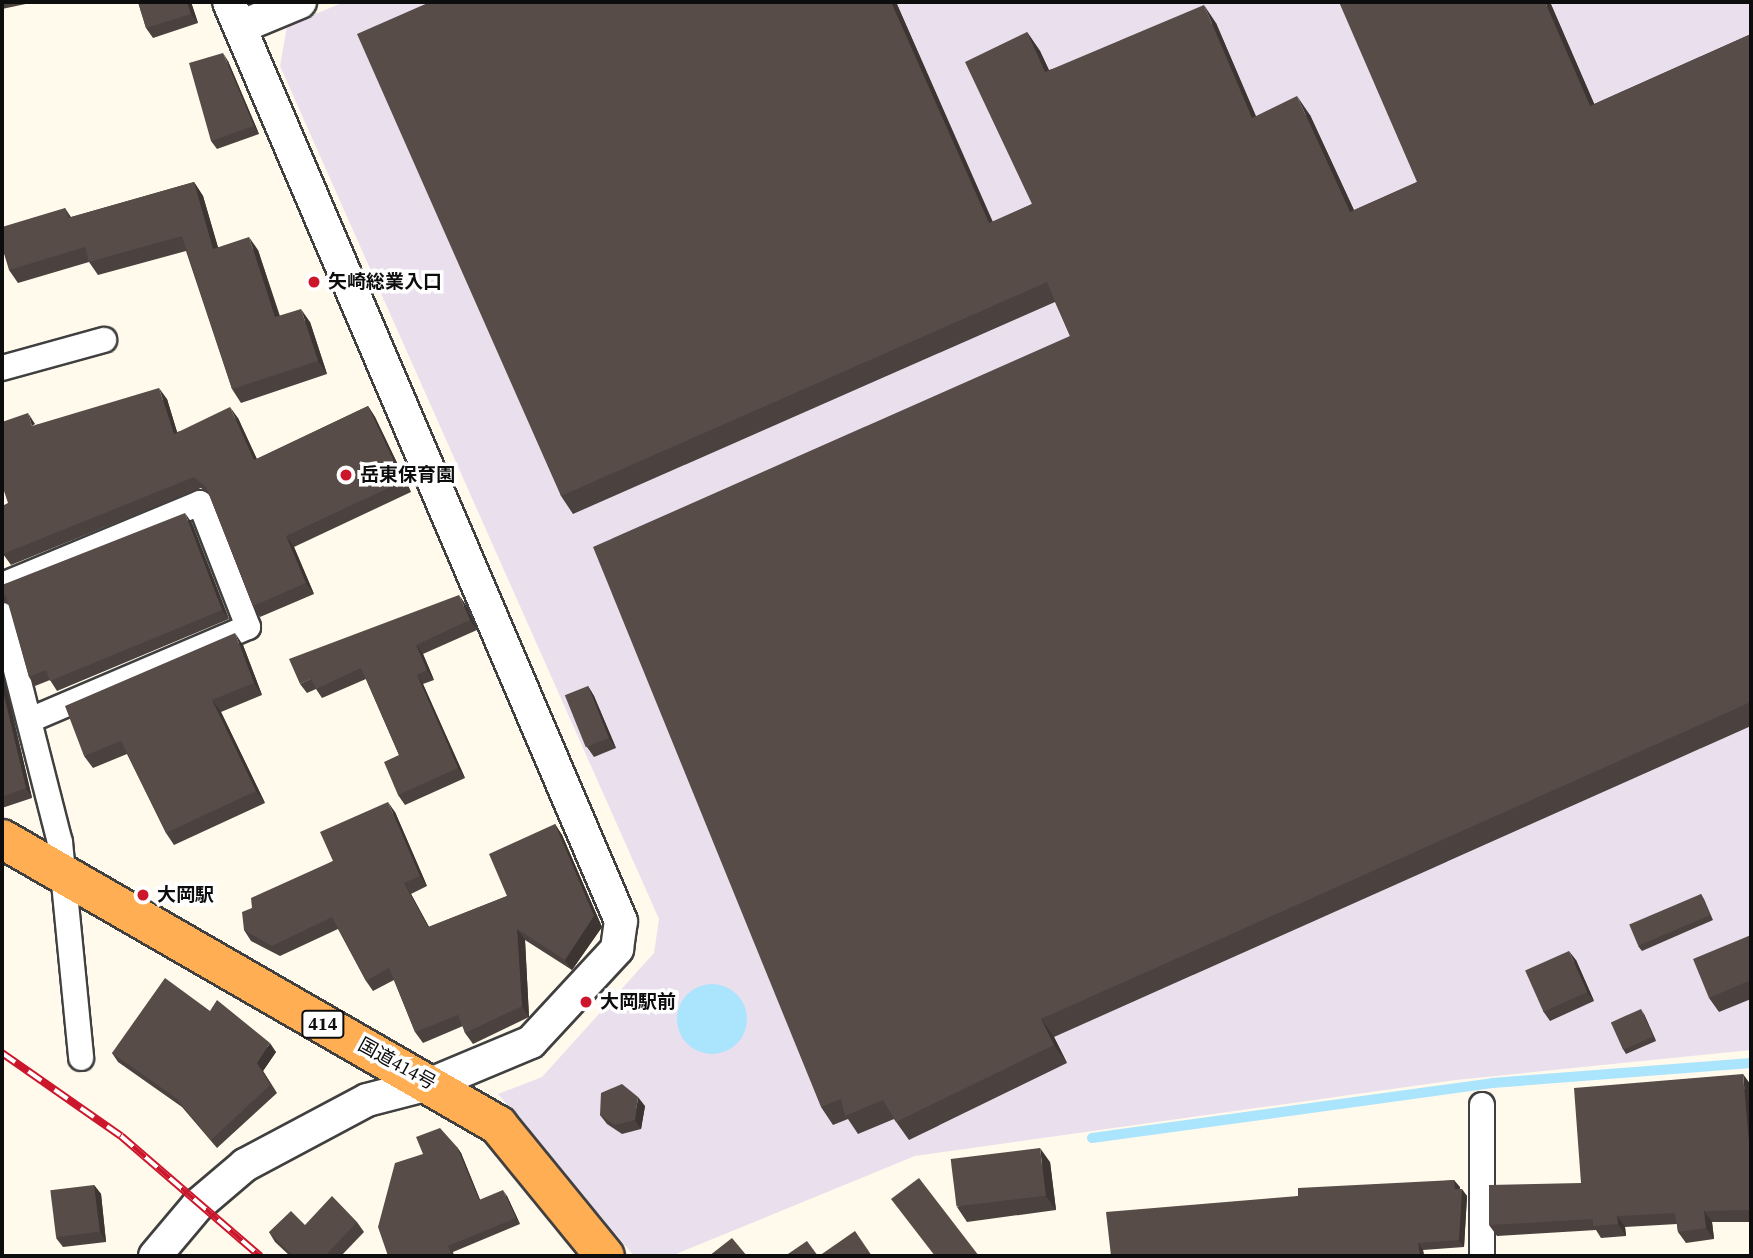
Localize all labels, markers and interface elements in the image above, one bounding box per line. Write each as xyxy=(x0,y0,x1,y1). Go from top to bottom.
place label: 矢崎総業入口 xyxy=(328,271,442,293)
marker: 矢崎総業入口 xyxy=(306,274,322,290)
place label: 岳東保育園 xyxy=(360,464,455,486)
marker: 岳東保育園 xyxy=(338,467,354,483)
place label: 大岡駅 xyxy=(157,884,214,906)
marker: 大岡駅 xyxy=(135,887,151,903)
place label: 大岡駅前 xyxy=(600,991,676,1013)
marker: 大岡駅前 xyxy=(578,994,594,1010)
road number: 414 xyxy=(300,1009,346,1038)
street label: 国道414号 xyxy=(354,1033,440,1095)

